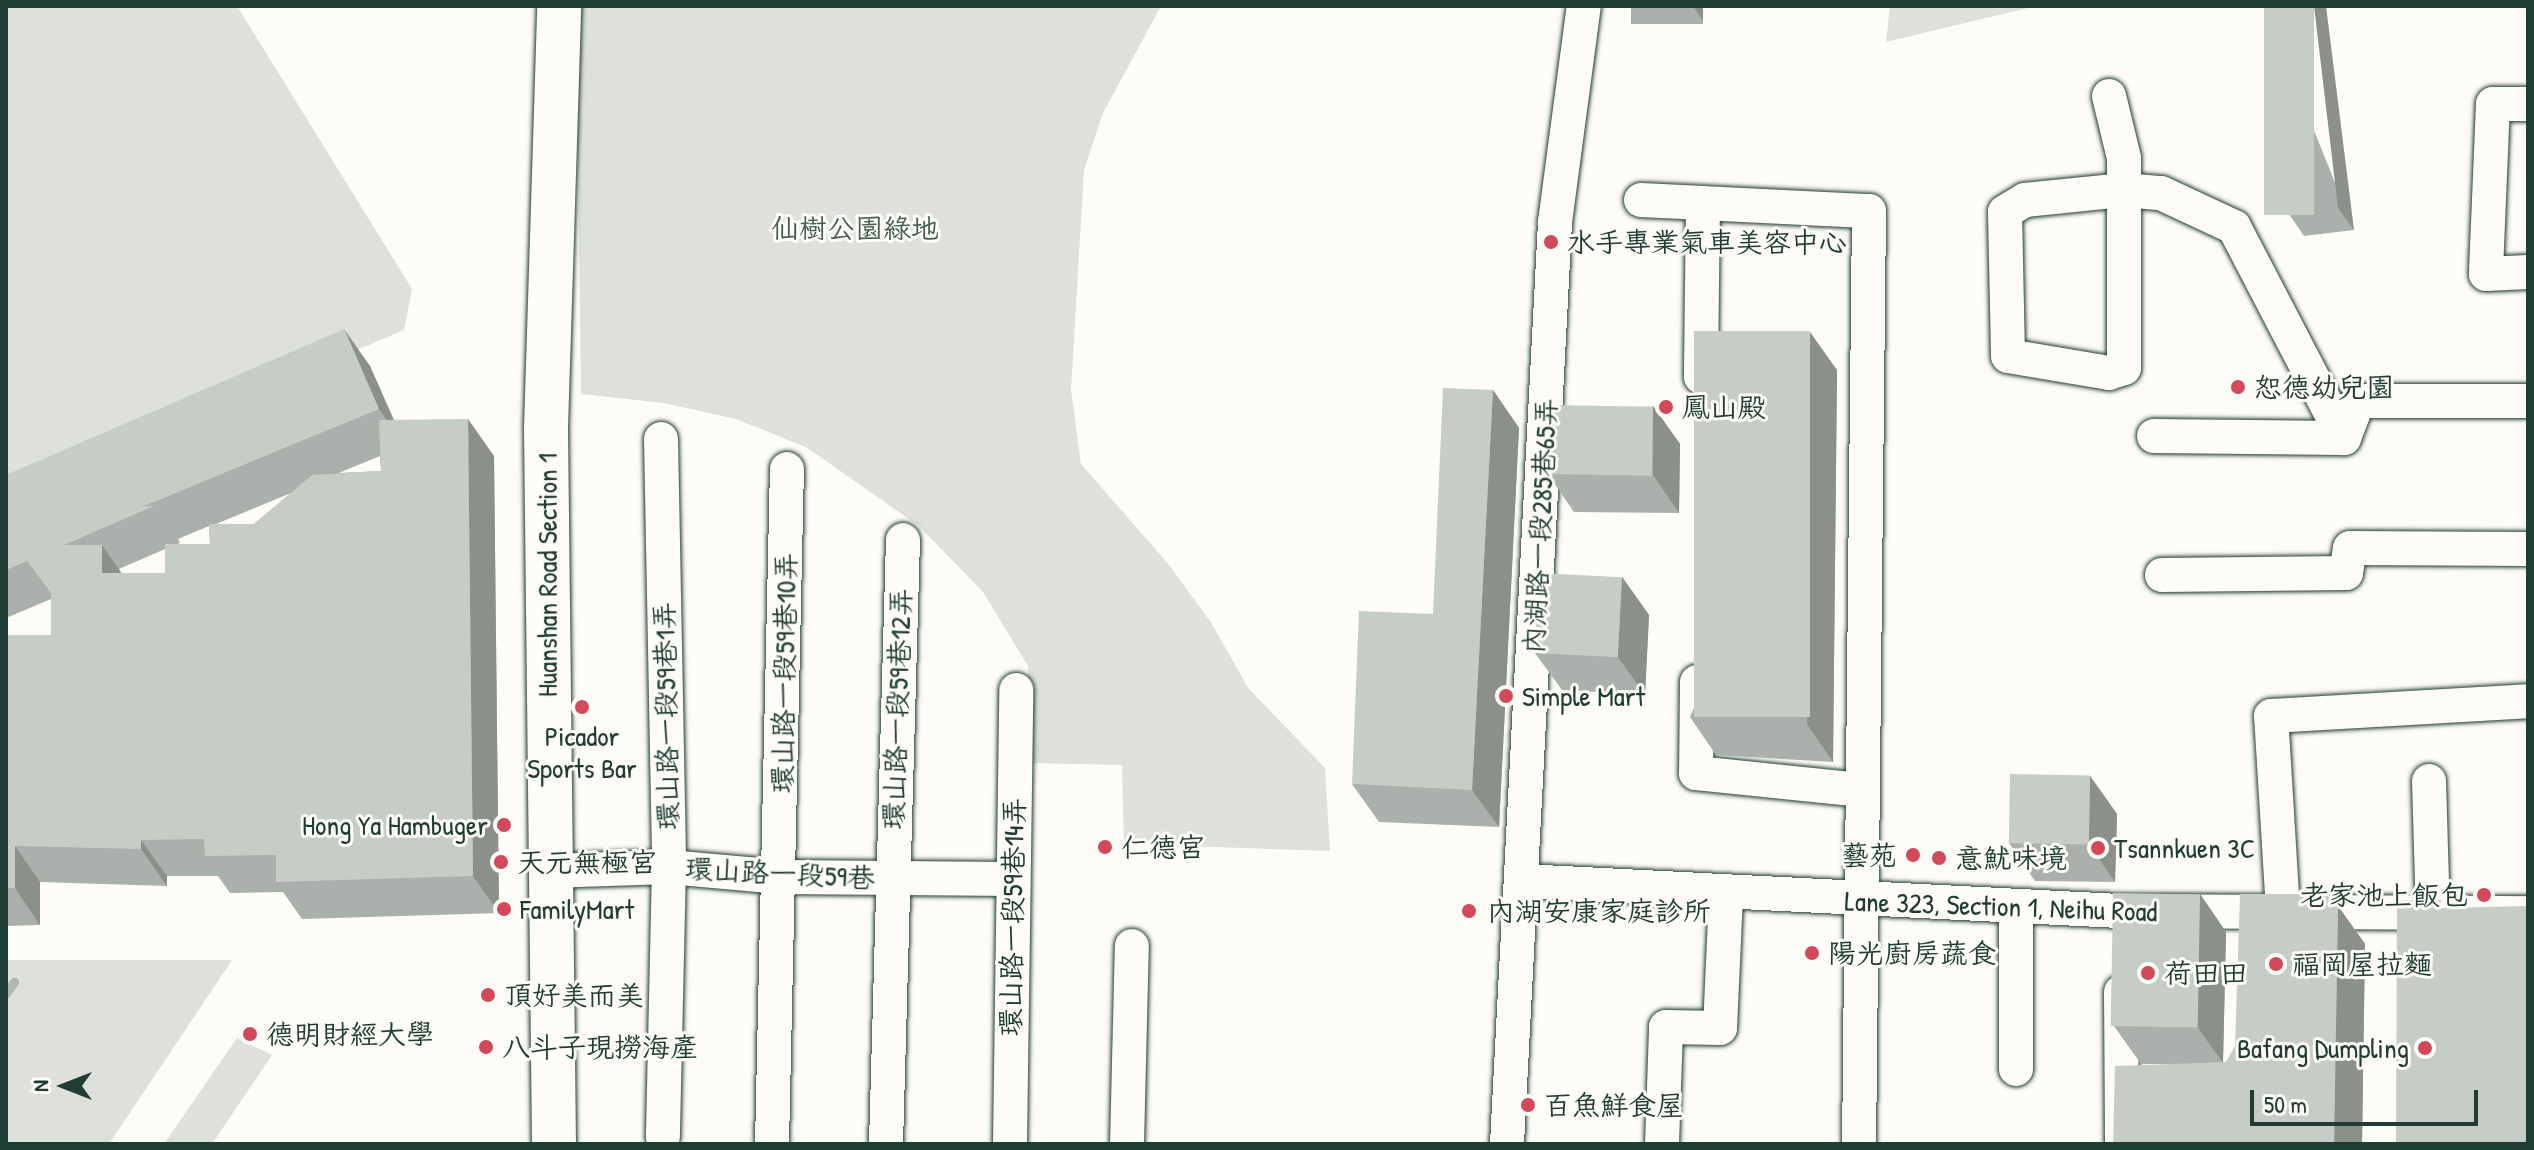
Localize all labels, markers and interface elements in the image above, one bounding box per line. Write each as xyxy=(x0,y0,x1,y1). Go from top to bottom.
park label: 仙樹公園綠地 xyxy=(771,211,939,245)
place label: 水手專業氣車美容中心 xyxy=(1567,225,1847,259)
marker: 水手專業氣車美容中心 xyxy=(1542,233,1560,251)
place label: 恕德幼兒園 xyxy=(2254,370,2394,404)
marker: 恕德幼兒園 xyxy=(2229,378,2247,396)
place label: 鳳山殿 xyxy=(1682,390,1766,424)
street label: 內湖路一段285巷65弄 xyxy=(1517,397,1563,655)
marker: 鳳山殿 xyxy=(1657,398,1675,416)
street label: Huanshan Road Section 1 xyxy=(530,453,564,697)
street label: 環山路一段59巷10弄 xyxy=(765,552,803,794)
street label: 環山路一段59巷12弄 xyxy=(876,588,918,830)
street label: 環山路一段59巷1弄 xyxy=(647,602,685,830)
place label: Simple Mart xyxy=(1522,679,1645,713)
marker: Simple Mart xyxy=(1497,687,1515,705)
marker: Picador Sports Bar xyxy=(573,698,591,716)
place label: Picador Sports Bar xyxy=(527,719,637,785)
street label: 環山路一段59巷14弄 xyxy=(993,797,1031,1037)
place label: Hong Ya Hambuger xyxy=(302,808,488,842)
marker: Hong Ya Hambuger xyxy=(495,816,513,834)
place label: 仁德宮 xyxy=(1121,830,1205,864)
place label: Tsannkuen 3C xyxy=(2114,831,2255,865)
marker: 仁德宮 xyxy=(1096,838,1114,856)
place label: 藝苑 xyxy=(1841,838,1897,872)
marker: Tsannkuen 3C xyxy=(2089,839,2107,857)
place label: 意魷味境 xyxy=(1955,841,2067,875)
place label: 天元無極宮 xyxy=(517,845,657,879)
marker: 藝苑 xyxy=(1904,846,1922,864)
marker: 意魷味境 xyxy=(1930,849,1948,867)
street label: 環山路一段59巷 xyxy=(684,851,876,895)
marker: 天元無極宮 xyxy=(492,853,510,871)
place label: 老家池上飯包 xyxy=(2300,878,2468,912)
street label: Lane 323, Section 1, Neihu Road xyxy=(1844,884,2158,928)
marker: 老家池上飯包 xyxy=(2475,886,2493,904)
place label: FamilyMart xyxy=(520,892,634,926)
place label: 內湖安康家庭診所 xyxy=(1487,894,1711,928)
marker: FamilyMart xyxy=(495,900,513,918)
marker: 內湖安康家庭診所 xyxy=(1458,900,1480,922)
place label: 陽光廚房蔬食 xyxy=(1828,936,1996,970)
marker: 陽光廚房蔬食 xyxy=(1803,944,1821,962)
place label: 福岡屋拉麵 xyxy=(2292,947,2432,981)
marker: 福岡屋拉麵 xyxy=(2267,955,2285,973)
place label: 荷田田 xyxy=(2164,956,2248,990)
marker: 荷田田 xyxy=(2139,964,2157,982)
place label: 頂好美而美 xyxy=(504,978,644,1012)
marker: 頂好美而美 xyxy=(479,986,497,1004)
place label: 德明財經大學 xyxy=(266,1017,434,1051)
marker: 德明財經大學 xyxy=(241,1025,259,1043)
place label: 八斗子現撈海產 xyxy=(502,1030,698,1064)
place label: Bafang Dumpling xyxy=(2237,1031,2409,1065)
marker: 八斗子現撈海產 xyxy=(477,1038,495,1056)
marker: Bafang Dumpling xyxy=(2416,1039,2434,1057)
north arrow xyxy=(24,1046,104,1126)
scale bar xyxy=(2254,1074,2482,1124)
text: N xyxy=(25,1080,55,1092)
place label: 百魚鮮食屋 xyxy=(1544,1088,1684,1122)
text: 50 m xyxy=(2264,1088,2307,1120)
marker: 百魚鮮食屋 xyxy=(1519,1096,1537,1114)

